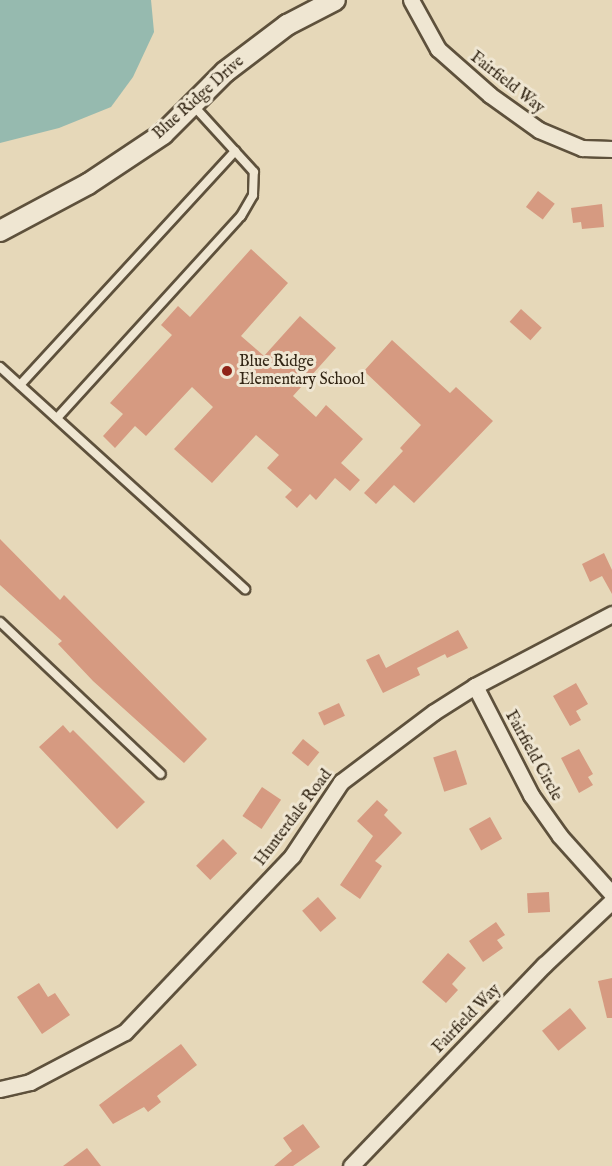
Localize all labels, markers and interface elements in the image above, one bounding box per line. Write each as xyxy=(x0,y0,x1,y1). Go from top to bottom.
street label: Fairfield Way xyxy=(466,48,548,118)
street label: Blue Ridge Drive xyxy=(150,52,248,144)
place label: Blue Ridge Elementary School xyxy=(239,352,365,390)
marker: Blue Ridge Elementary School xyxy=(220,364,234,378)
street label: Fairfield Circle xyxy=(500,708,566,804)
street label: Hunterdale Road xyxy=(252,766,336,870)
street label: Fairfield Way xyxy=(429,980,505,1058)

